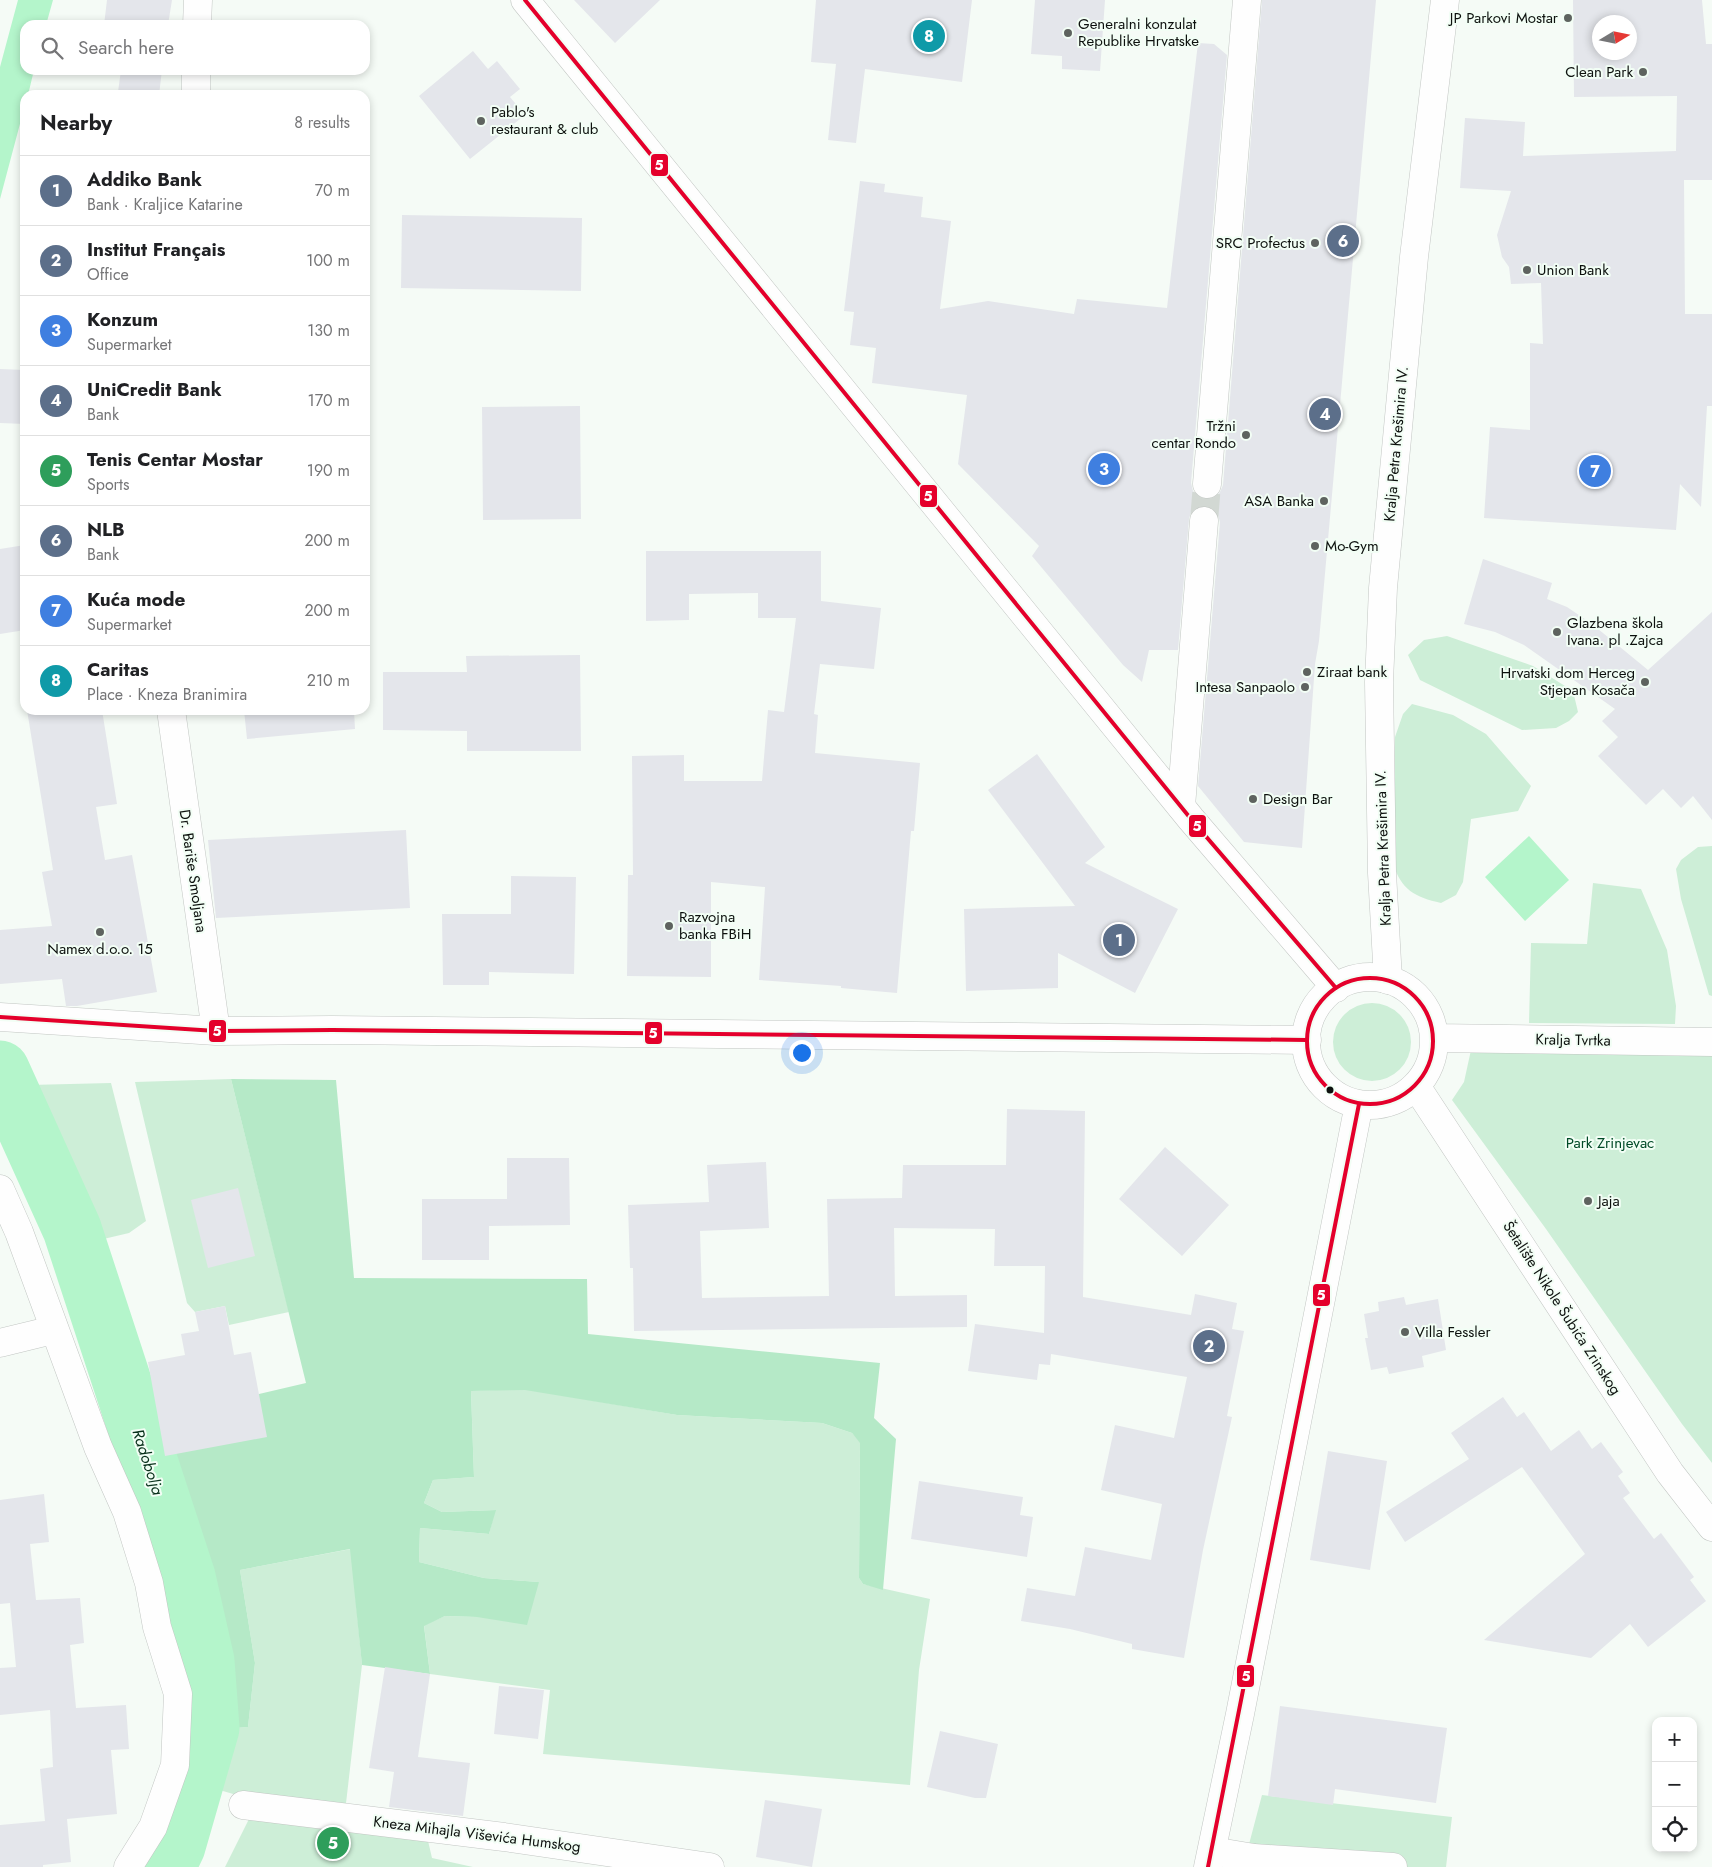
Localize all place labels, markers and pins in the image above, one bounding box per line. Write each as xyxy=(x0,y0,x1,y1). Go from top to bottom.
place label: JP Parkovi Mostar xyxy=(1448,7,1559,29)
marker: JP Parkovi Mostar xyxy=(1562,12,1574,24)
place label: Generalni konzulat Republike Hrvatske xyxy=(1078,13,1199,52)
pin: 8 xyxy=(913,17,945,55)
marker: Generalni konzulat Republike Hrvatske xyxy=(1062,27,1074,39)
place label: Clean Park xyxy=(1565,61,1633,83)
marker: Clean Park xyxy=(1637,66,1649,78)
place label: Pablo's restaurant & club xyxy=(491,101,599,140)
marker: Pablo's restaurant & club xyxy=(475,115,487,127)
pin: 6 xyxy=(1327,222,1359,260)
place label: SRC Profectus xyxy=(1216,232,1305,254)
marker: SRC Profectus xyxy=(1309,237,1321,249)
place label: Union Bank xyxy=(1537,259,1609,281)
marker: Union Bank xyxy=(1521,264,1533,276)
pin: 4 xyxy=(1309,395,1341,433)
place label: Tržni centar Rondo xyxy=(1152,415,1236,454)
marker: Tržni centar Rondo xyxy=(1240,429,1252,441)
pin: 3 xyxy=(1088,450,1120,488)
pin: 7 xyxy=(1579,452,1611,490)
place label: ASA Banka xyxy=(1244,490,1314,512)
marker: ASA Banka xyxy=(1318,495,1330,507)
place label: Mo-Gym xyxy=(1325,535,1379,557)
marker: Mo-Gym xyxy=(1309,540,1321,552)
place label: Glazbena škola Ivana. pl .Zajca xyxy=(1567,612,1663,651)
marker: Glazbena škola Ivana. pl .Zajca xyxy=(1551,626,1563,638)
place label: Ziraat bank xyxy=(1317,661,1387,683)
place label: Hrvatski dom Herceg Stjepan Kosača xyxy=(1500,662,1635,701)
marker: Ziraat bank xyxy=(1301,666,1313,678)
place label: Intesa Sanpaolo xyxy=(1195,676,1295,698)
marker: Hrvatski dom Herceg Stjepan Kosača xyxy=(1639,676,1651,688)
marker: Intesa Sanpaolo xyxy=(1299,681,1311,693)
place label: Design Bar xyxy=(1263,788,1333,810)
marker: Design Bar xyxy=(1247,793,1259,805)
place label: Razvojna banka FBiH xyxy=(679,906,751,945)
marker: Razvojna banka FBiH xyxy=(663,920,675,932)
pin: 1 xyxy=(1103,921,1135,959)
marker: Namex d.o.o. 15 xyxy=(94,926,106,938)
place label: Namex d.o.o. 15 xyxy=(47,938,153,960)
unlabelled marker xyxy=(1325,1085,1335,1095)
place label: Jaja xyxy=(1596,1190,1620,1212)
marker: Jaja xyxy=(1582,1195,1594,1207)
place label: Villa Fessler xyxy=(1415,1321,1491,1343)
marker: Villa Fessler xyxy=(1399,1326,1411,1338)
pin: 2 xyxy=(1193,1327,1225,1365)
pin: 5 xyxy=(317,1824,349,1862)

